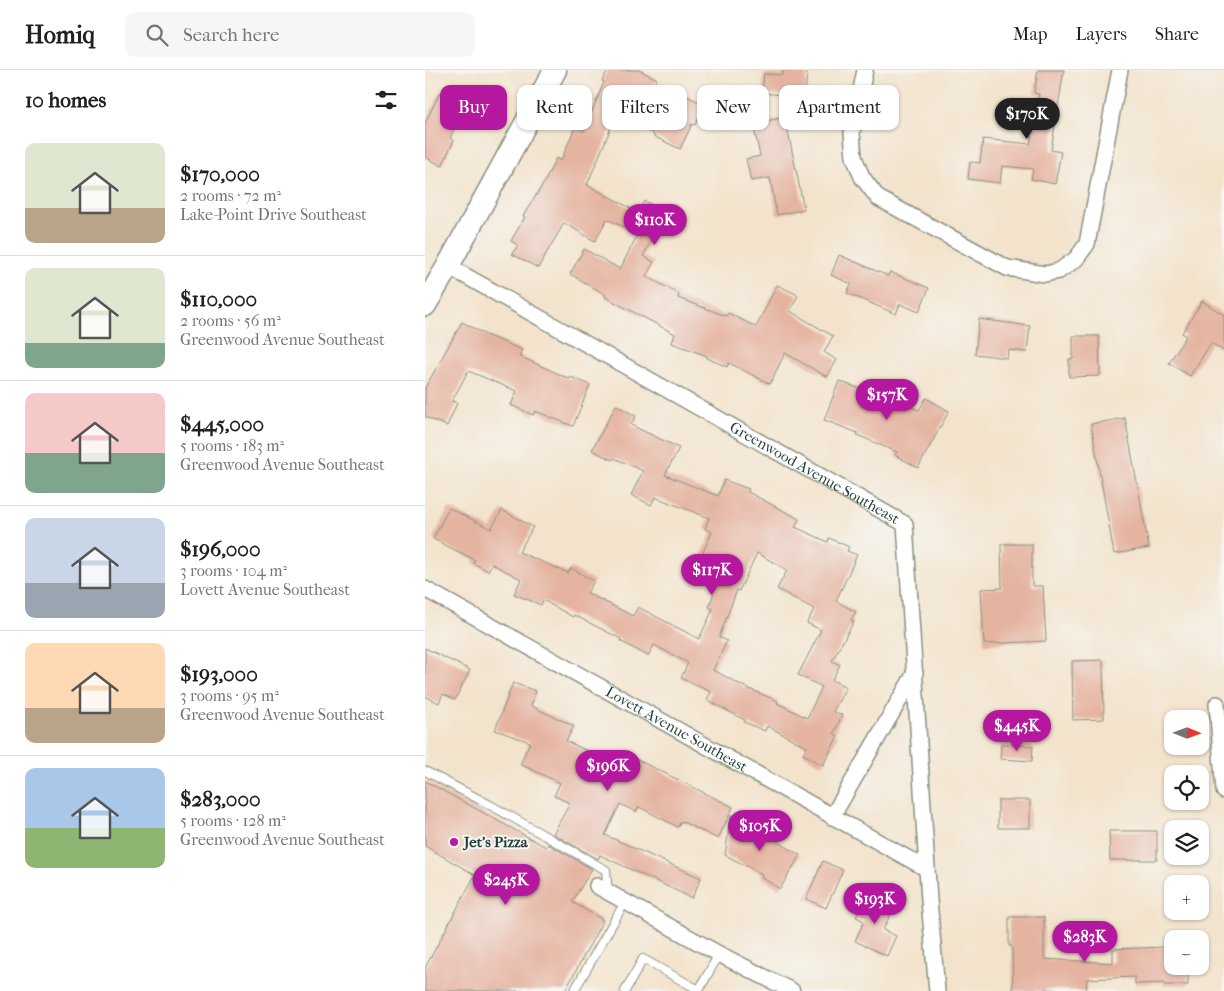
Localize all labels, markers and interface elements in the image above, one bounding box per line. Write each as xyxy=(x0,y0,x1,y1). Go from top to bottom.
search box xyxy=(125,12,475,57)
text: Homiq xyxy=(25,21,95,49)
icon: search xyxy=(143,21,171,49)
text: Search here xyxy=(183,24,279,46)
text: Map xyxy=(1013,24,1047,45)
text: Layers xyxy=(1075,24,1127,45)
text: Share xyxy=(1155,24,1199,45)
chip: Buy xyxy=(440,85,507,130)
chip: Rent xyxy=(517,85,592,130)
chip: Filters xyxy=(602,85,687,130)
chip: New xyxy=(697,85,769,130)
chip: Apartment xyxy=(779,85,899,130)
icon: filters xyxy=(372,86,400,114)
text: 10 homes xyxy=(25,88,106,112)
pin: $170K xyxy=(992,98,1062,140)
text: $170K xyxy=(1006,104,1048,123)
text: $170,000 xyxy=(180,162,260,186)
icon: home xyxy=(65,163,125,223)
text: 2 rooms · 72 m² xyxy=(180,186,281,205)
pin: $110K xyxy=(620,204,690,246)
text: Lake-Point Drive Southeast xyxy=(180,205,367,224)
text: $110K xyxy=(635,210,675,229)
text: $110,000 xyxy=(180,287,257,311)
icon: home xyxy=(65,288,125,348)
text: 2 rooms · 56 m² xyxy=(180,311,281,330)
text: Greenwood Avenue Southeast xyxy=(180,330,385,349)
pin: $157K xyxy=(852,378,922,421)
text: $157K xyxy=(867,385,907,404)
text: $445,000 xyxy=(180,412,264,436)
icon: home xyxy=(65,413,125,473)
street label: Greenwood Avenue Southeast xyxy=(727,418,903,528)
text: 5 rooms · 183 m² xyxy=(180,436,284,455)
text: Greenwood Avenue Southeast xyxy=(180,455,385,474)
text: $196,000 xyxy=(180,537,261,561)
icon: home xyxy=(65,538,125,598)
pin: $117K xyxy=(677,554,747,596)
text: $117K xyxy=(692,560,732,579)
text: 3 rooms · 104 m² xyxy=(180,561,287,580)
text: Lovett Avenue Southeast xyxy=(180,580,350,599)
text: $193,000 xyxy=(180,662,258,686)
icon: home xyxy=(65,663,125,723)
street label: Lovett Avenue Southeast xyxy=(603,683,751,776)
text: 3 rooms · 95 m² xyxy=(180,686,279,705)
text: Greenwood Avenue Southeast xyxy=(180,705,385,724)
pin: $445K xyxy=(982,710,1052,752)
north arrow xyxy=(1164,710,1209,755)
map controls xyxy=(1164,710,1209,975)
text: $445K xyxy=(994,716,1040,735)
pin: $196K xyxy=(573,750,643,792)
text: $196K xyxy=(586,756,630,775)
button: locate xyxy=(1164,765,1209,810)
text: $283,000 xyxy=(180,787,261,811)
icon: home xyxy=(65,788,125,848)
pin: $105K xyxy=(725,810,795,852)
text: 5 rooms · 128 m² xyxy=(180,811,286,830)
text: $105K xyxy=(739,816,781,835)
button: layers xyxy=(1164,820,1209,865)
text: Greenwood Avenue Southeast xyxy=(180,830,385,849)
place label: Jet's Pizza xyxy=(462,833,529,851)
marker: Jet's Pizza xyxy=(448,836,460,848)
pin: $245K xyxy=(471,864,541,906)
text: $245K xyxy=(484,870,528,889)
button: + xyxy=(1164,875,1209,920)
pin: $193K xyxy=(840,882,910,925)
text: $193K xyxy=(854,889,896,908)
pin: $283K xyxy=(1050,920,1120,963)
text: $283K xyxy=(1063,927,1107,946)
button: − xyxy=(1164,930,1209,975)

